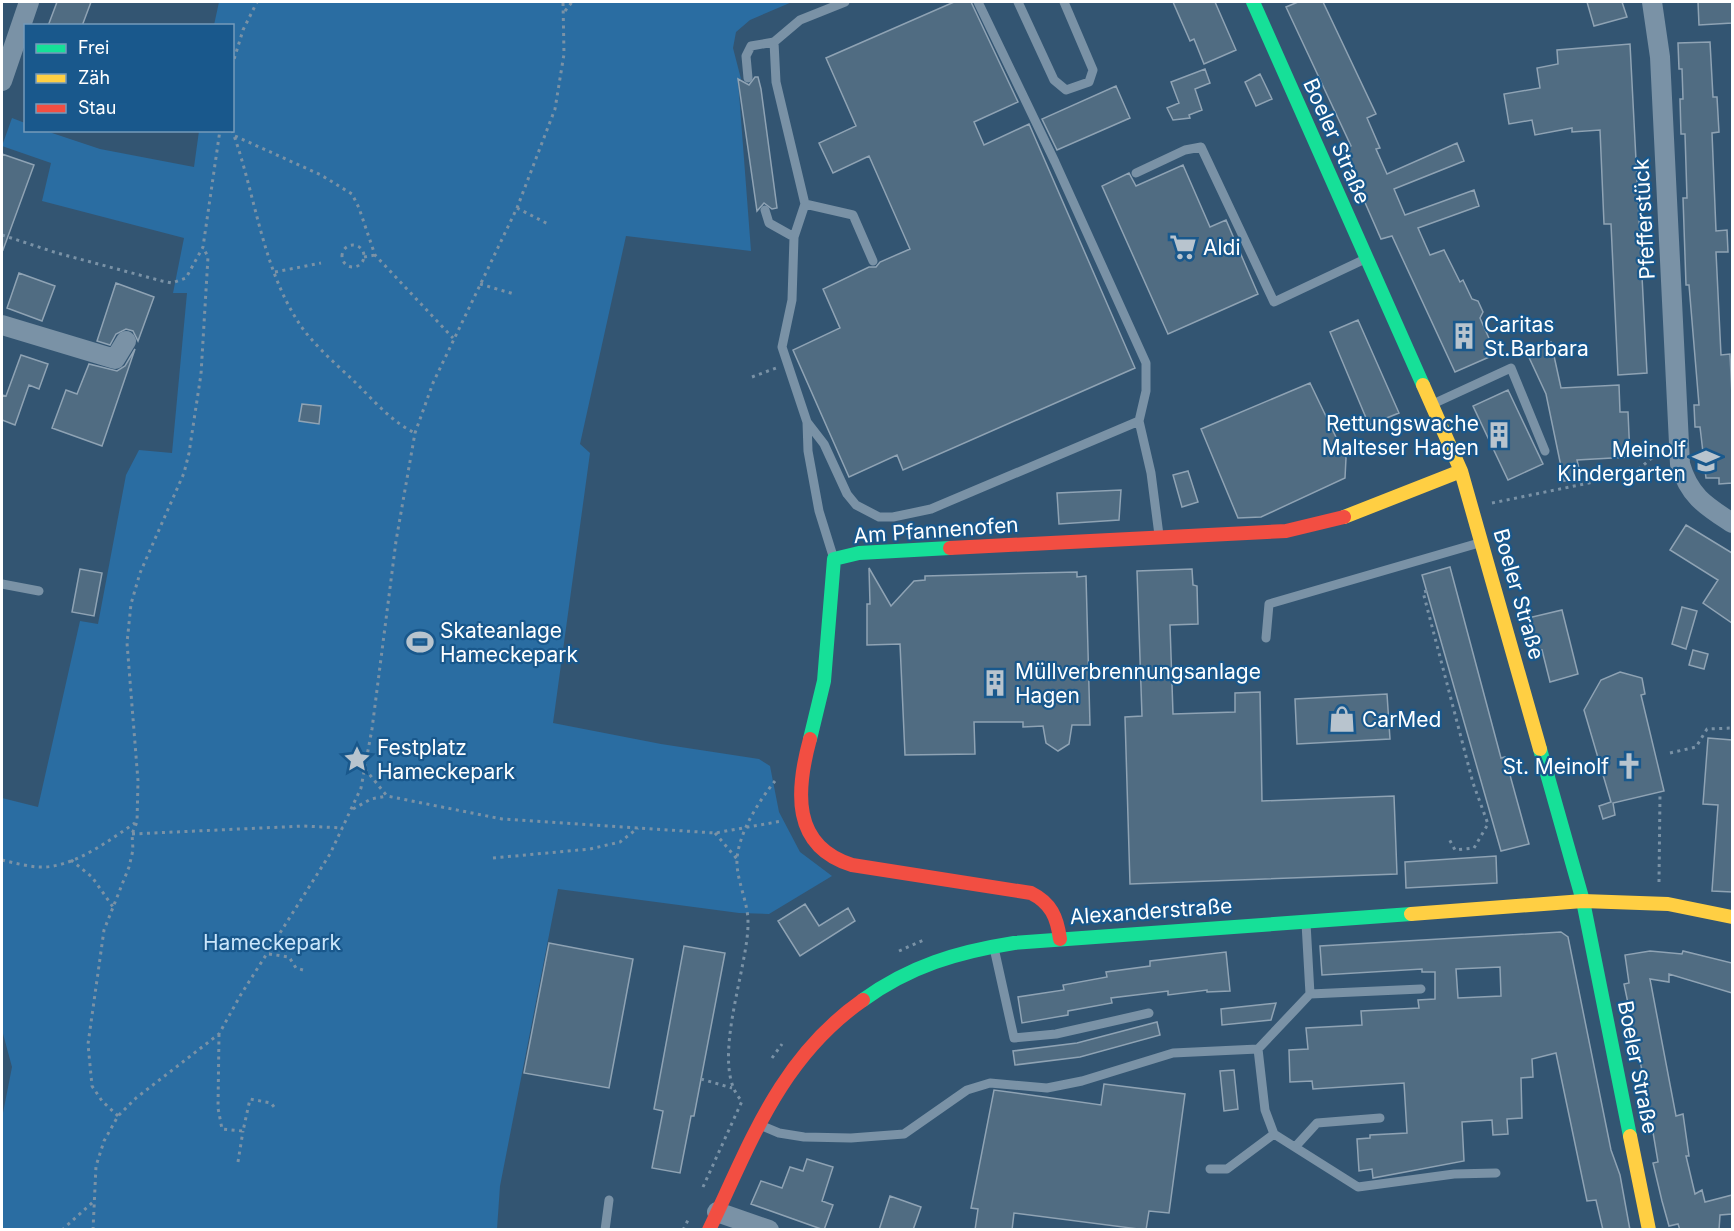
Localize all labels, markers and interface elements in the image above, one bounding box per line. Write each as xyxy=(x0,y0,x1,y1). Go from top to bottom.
legend xyxy=(24,24,234,132)
text: Frei xyxy=(78,37,109,58)
text: Zäh xyxy=(78,67,110,88)
street label: Boeler Straße xyxy=(1298,74,1376,208)
text: Stau xyxy=(78,97,116,118)
street label: Pfefferstück xyxy=(1628,157,1660,280)
supermarket icon: Aldi xyxy=(1168,232,1198,262)
place label: Aldi xyxy=(1203,235,1241,260)
place label: Caritas St.Barbara xyxy=(1484,312,1589,361)
building icon: Caritas St.Barbara xyxy=(1449,321,1479,351)
place label: Rettungswache Malteser Hagen xyxy=(1322,411,1479,460)
building icon: Rettungswache Malteser Hagen xyxy=(1484,420,1514,450)
place label: Meinolf Kindergarten xyxy=(1557,437,1686,486)
school or university icon: Meinolf Kindergarten xyxy=(1691,446,1721,476)
street label: Am Pfannenofen xyxy=(853,512,1019,548)
street label: Boeler Straße xyxy=(1488,526,1550,662)
place label: Skateanlage Hameckepark xyxy=(440,618,578,667)
sports icon: Skateanlage Hameckepark xyxy=(405,627,435,657)
place label: Müllverbrennungsanlage Hagen xyxy=(1015,659,1261,708)
building icon: Müllverbrennungsanlage Hagen xyxy=(980,668,1010,698)
shop icon: CarMed xyxy=(1327,704,1357,734)
place label: CarMed xyxy=(1362,707,1441,732)
place label: Festplatz Hameckepark xyxy=(377,735,515,784)
place icon: Festplatz Hameckepark xyxy=(342,744,372,774)
church icon: St. Meinolf xyxy=(1614,751,1644,781)
place label: St. Meinolf xyxy=(1503,754,1609,779)
street label: Alexanderstraße xyxy=(1069,893,1233,929)
park label: Hameckepark xyxy=(203,930,341,955)
street label: Boeler Straße xyxy=(1613,998,1663,1136)

